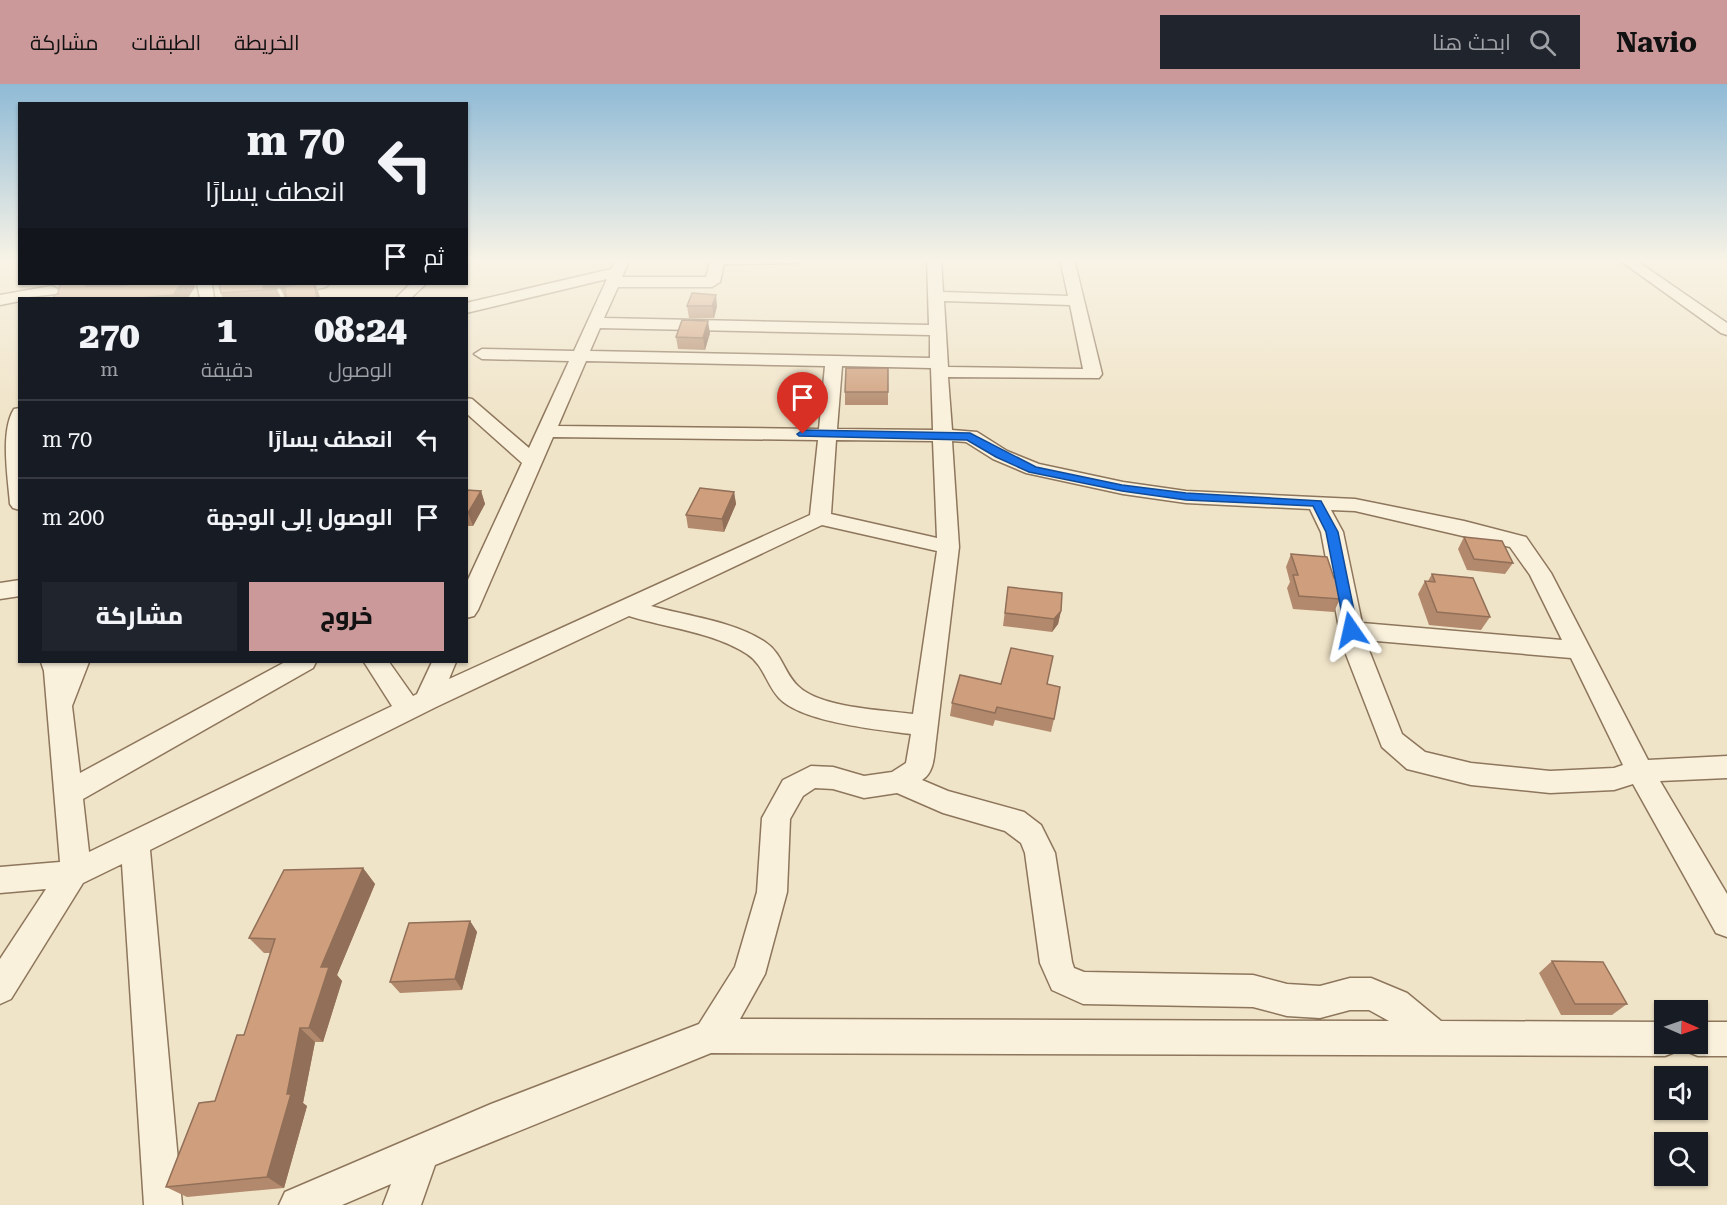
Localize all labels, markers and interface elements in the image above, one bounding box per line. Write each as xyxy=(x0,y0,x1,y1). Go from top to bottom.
search box xyxy=(1160,15,1580,69)
icon: search xyxy=(1526,26,1559,59)
text: Navio xyxy=(1616,26,1697,59)
text: ابحث هنا xyxy=(1432,30,1511,55)
text: مشاركة xyxy=(30,31,99,55)
text: الطبقات xyxy=(132,31,201,55)
text: الخريطة xyxy=(234,31,300,55)
text: 70 m xyxy=(247,116,345,165)
icon: left xyxy=(366,126,444,204)
text: انعطف يسارًا xyxy=(205,176,345,208)
icon: arrive xyxy=(379,240,412,273)
text: ثم xyxy=(424,245,444,270)
text: 1 xyxy=(217,309,237,351)
text: 08:24 xyxy=(314,309,407,351)
text: 270 xyxy=(79,315,140,357)
text: m xyxy=(100,357,119,381)
text: دقيقة xyxy=(201,358,253,382)
text: الوصول xyxy=(329,358,392,382)
pin xyxy=(777,372,828,434)
icon: arrive xyxy=(786,381,819,414)
icon: left xyxy=(411,423,444,456)
text: 70 m xyxy=(42,427,92,452)
text: انعطف يسارًا xyxy=(267,427,393,452)
icon: arrive xyxy=(411,501,444,534)
text: 200 m xyxy=(42,505,105,530)
text: الوصول إلى الوجهة xyxy=(207,505,393,530)
button: مشاركة xyxy=(42,582,237,651)
button: خروج xyxy=(249,582,444,651)
position arrow xyxy=(1319,598,1383,662)
north arrow xyxy=(1654,1000,1708,1054)
map controls xyxy=(1654,1000,1708,1186)
button: sound xyxy=(1654,1066,1708,1120)
button: search xyxy=(1654,1132,1708,1186)

